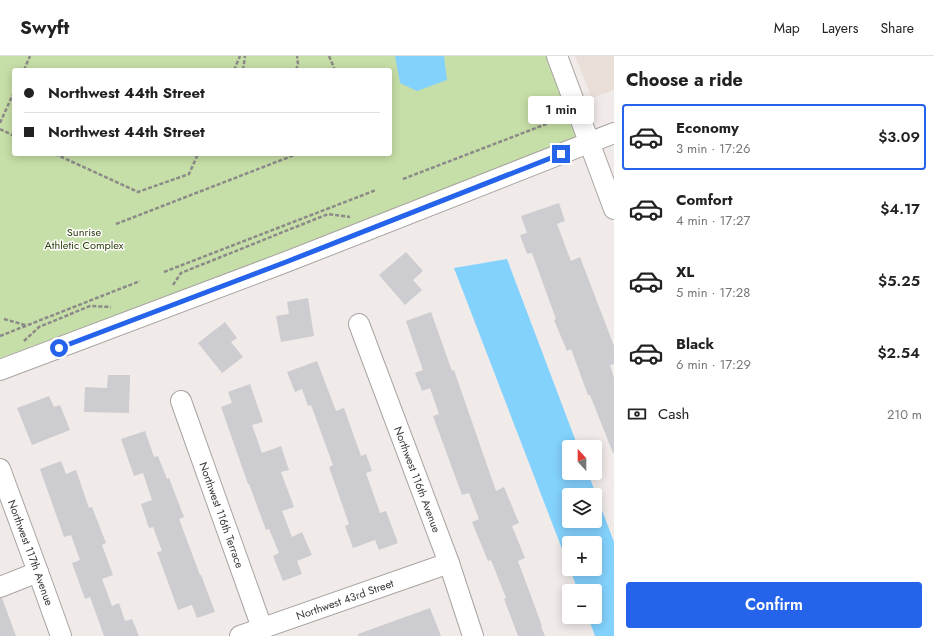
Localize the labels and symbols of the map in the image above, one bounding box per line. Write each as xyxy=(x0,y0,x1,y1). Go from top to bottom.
callout: 1 min xyxy=(528,96,594,124)
route end xyxy=(552,145,570,163)
park label: Sunrise Athletic Complex xyxy=(45,224,124,253)
route start xyxy=(50,339,68,357)
street label: Northwest 116th Avenue xyxy=(390,424,445,535)
north arrow xyxy=(562,440,602,480)
street label: Northwest 116th Terrace xyxy=(195,460,248,570)
street label: Northwest 117th Avenue xyxy=(4,497,58,608)
street label: Northwest 43rd Street xyxy=(294,575,396,624)

